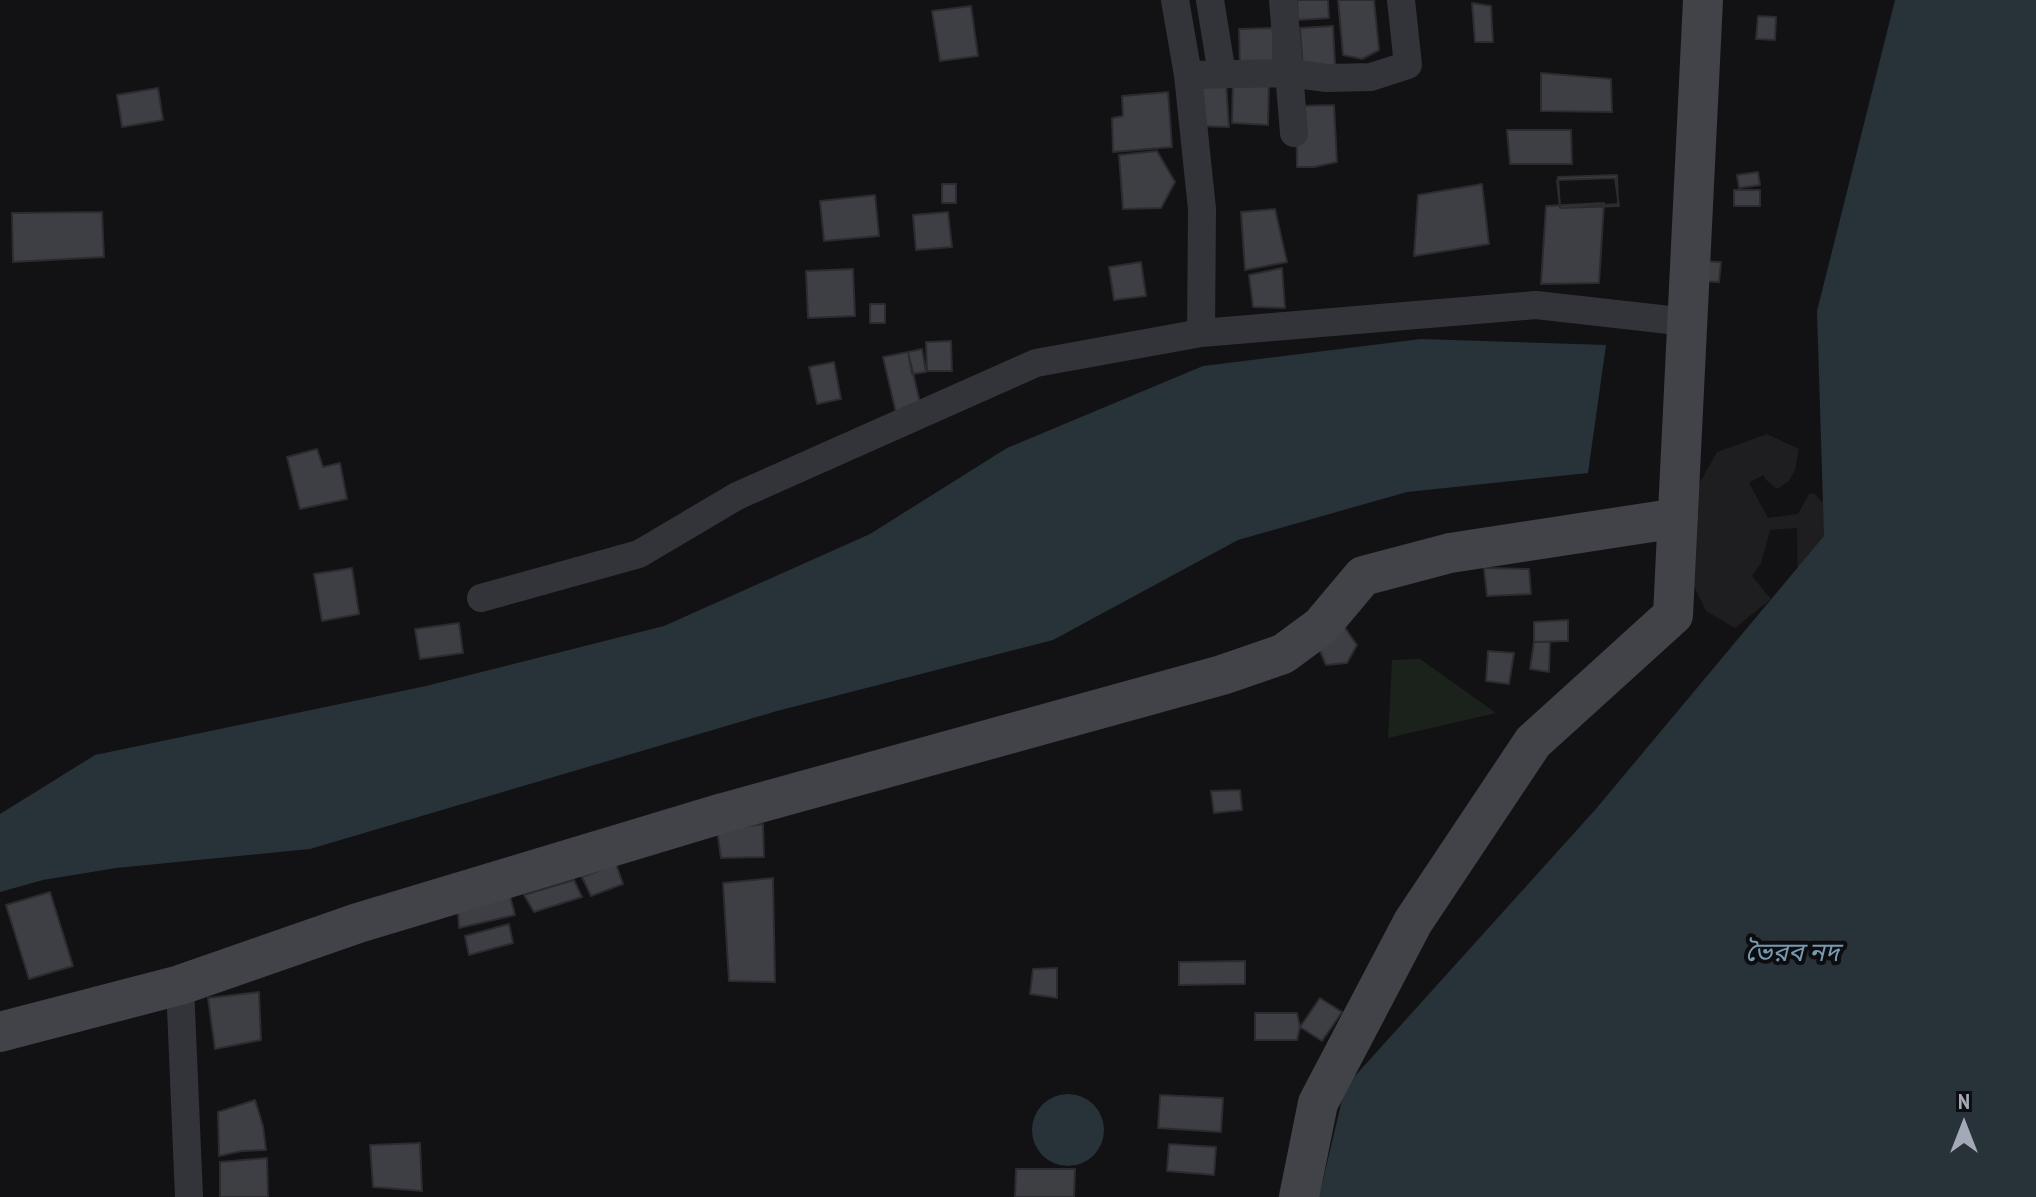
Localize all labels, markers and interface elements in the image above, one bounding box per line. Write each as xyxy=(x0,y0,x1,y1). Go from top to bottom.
water label: ভৈরব নদ xyxy=(1745,938,1839,970)
north arrow xyxy=(1924,1085,2004,1165)
text: N xyxy=(1958,1087,1970,1115)

